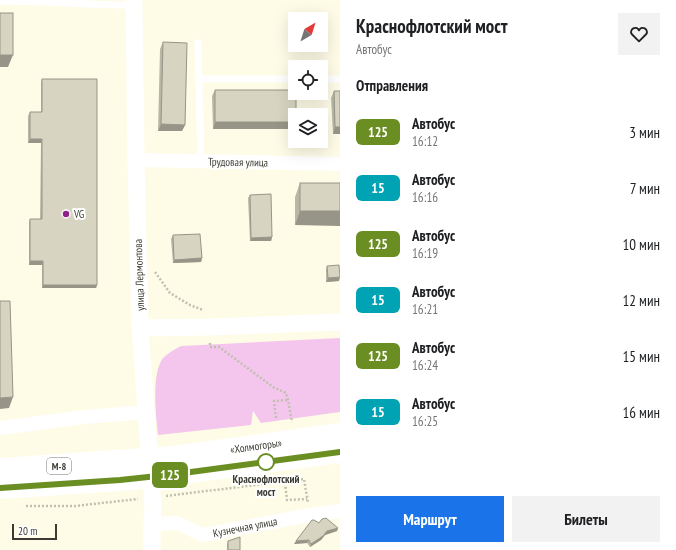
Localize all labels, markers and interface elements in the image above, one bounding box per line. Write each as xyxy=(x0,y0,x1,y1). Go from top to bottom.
north arrow xyxy=(288,12,328,52)
map controls xyxy=(288,12,328,148)
button: heart xyxy=(618,13,660,55)
text: Краснофлотский мост xyxy=(356,14,508,38)
text: Автобус xyxy=(356,41,392,58)
button: locate xyxy=(288,60,328,100)
text: Отправления xyxy=(356,76,428,95)
button: layers xyxy=(288,108,328,148)
text: Автобус xyxy=(412,114,455,133)
text: 125 xyxy=(368,123,388,141)
text: 3 мин xyxy=(629,123,660,142)
text: 16:12 xyxy=(412,133,438,150)
street label: Трудовая улица xyxy=(208,154,268,170)
text: Автобус xyxy=(412,170,455,189)
text: 15 xyxy=(371,179,385,197)
text: 7 мин xyxy=(630,179,660,198)
text: 16:16 xyxy=(412,189,438,206)
place label: VG xyxy=(73,207,84,221)
marker: VG xyxy=(61,209,71,219)
text: Автобус xyxy=(412,226,455,245)
text: 125 xyxy=(368,235,388,253)
text: 10 мин xyxy=(622,235,660,254)
street label: улица Лермонтова xyxy=(131,239,147,311)
text: 16:19 xyxy=(412,245,438,262)
text: Автобус xyxy=(412,282,455,301)
text: 15 xyxy=(371,291,385,309)
text: 12 мин xyxy=(622,291,660,310)
text: 16:21 xyxy=(412,301,438,318)
text: Автобус xyxy=(412,338,455,357)
text: 125 xyxy=(368,347,388,365)
text: 15 мин xyxy=(622,347,660,366)
text: 16:24 xyxy=(412,357,438,374)
text: Автобус xyxy=(412,394,455,413)
text: 15 xyxy=(371,403,385,421)
text: 16 мин xyxy=(622,403,660,422)
text: 16:25 xyxy=(412,413,438,430)
street label: «Холмогоры» xyxy=(229,435,283,457)
marker: Краснофлотский мост xyxy=(257,453,275,471)
road number: М-8 xyxy=(47,458,71,474)
line badge: 125 xyxy=(147,462,193,488)
text: 125 xyxy=(160,466,180,484)
place label: Краснофлотский мост xyxy=(233,472,299,499)
button: Маршрут xyxy=(356,496,504,542)
button: Билеты xyxy=(512,496,660,542)
street label: Кузнечная улица xyxy=(212,514,278,540)
scale bar xyxy=(12,522,57,541)
text: 20 m xyxy=(18,524,37,538)

